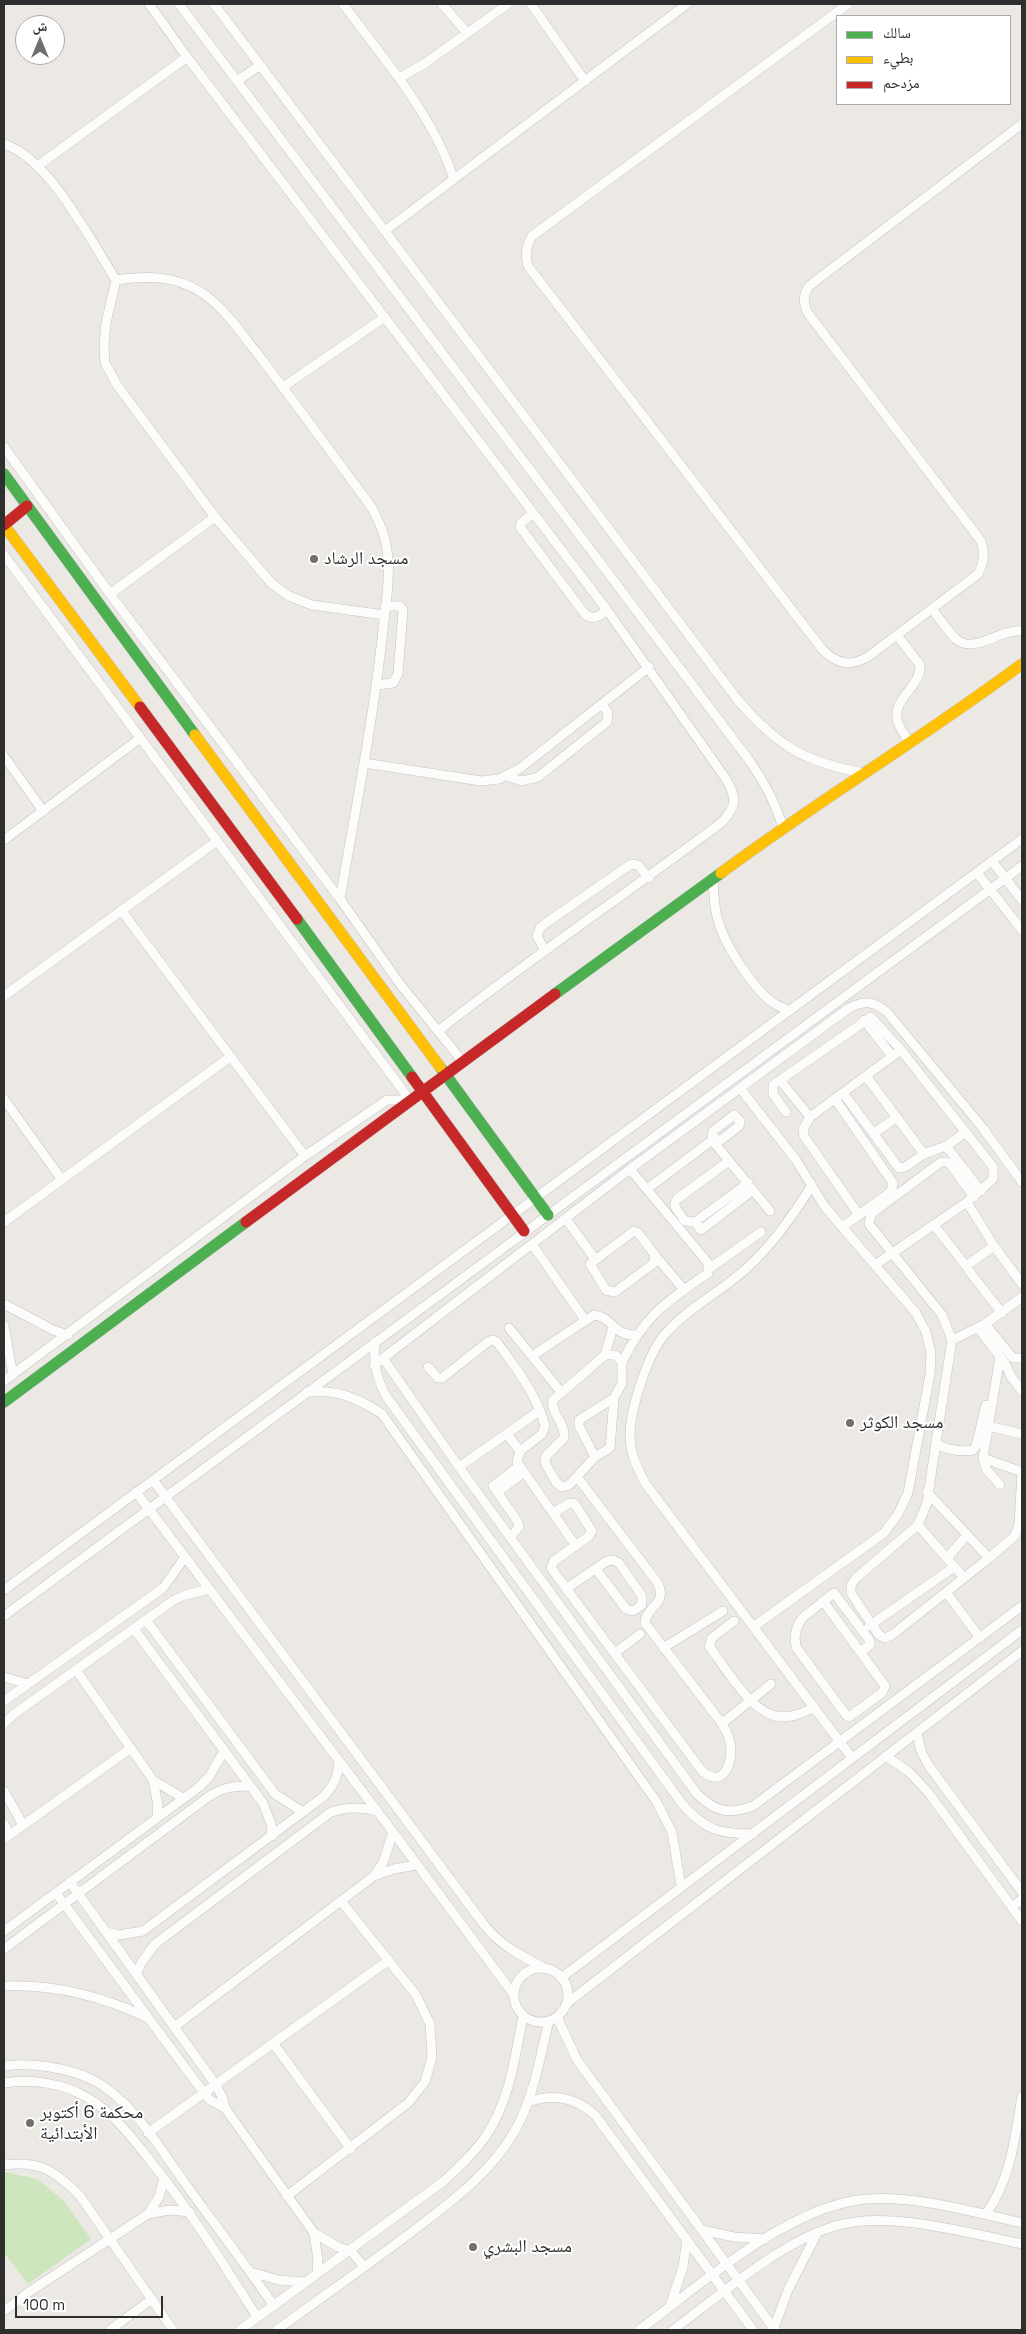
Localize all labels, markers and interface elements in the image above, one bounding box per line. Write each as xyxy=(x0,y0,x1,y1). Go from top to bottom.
north arrow xyxy=(15,15,65,65)
legend xyxy=(836,15,1011,105)
text: ش xyxy=(33,17,47,35)
text: سالك xyxy=(883,23,911,42)
text: بطيء xyxy=(883,48,913,67)
text: مزدحم xyxy=(883,73,920,92)
place label: مسجد الرشاد xyxy=(324,548,409,570)
marker: مسجد الرشاد xyxy=(308,553,320,565)
place label: مسجد الكوثر xyxy=(860,1412,944,1434)
marker: مسجد الكوثر xyxy=(844,1417,856,1429)
place label: محكمة 6 أكتوبر الأبتدائية xyxy=(40,2102,143,2144)
marker: محكمة 6 أكتوبر الأبتدائية xyxy=(24,2117,36,2129)
place label: مسجد البشري xyxy=(483,2236,572,2258)
marker: مسجد البشري xyxy=(467,2241,479,2253)
scale bar xyxy=(18,2286,165,2318)
text: 100 m xyxy=(23,2295,65,2314)

